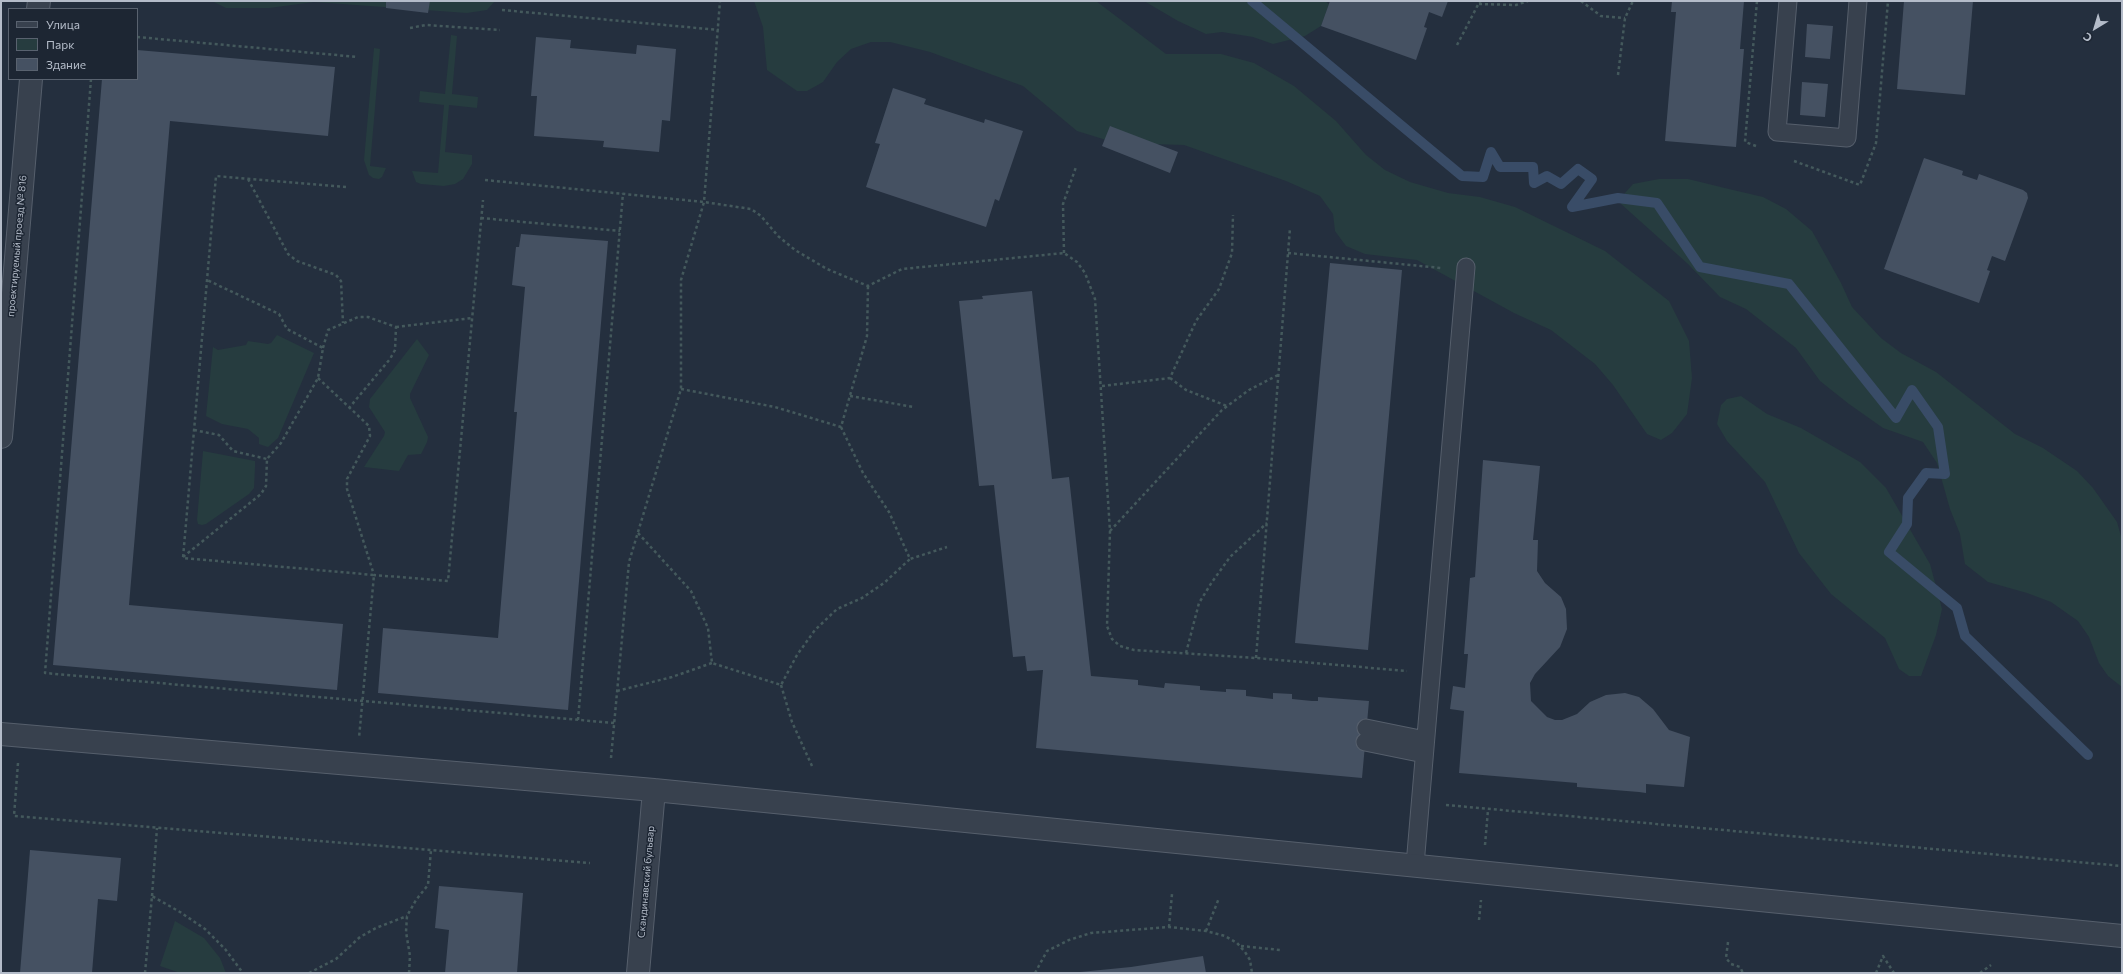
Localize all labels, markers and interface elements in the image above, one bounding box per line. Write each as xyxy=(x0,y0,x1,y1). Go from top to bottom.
legend xyxy=(8,8,138,80)
north arrow xyxy=(2075,8,2115,48)
text: Улица xyxy=(46,17,80,31)
text: С xyxy=(2080,30,2094,45)
text: Парк xyxy=(46,37,75,51)
text: Здание xyxy=(46,57,86,71)
street label: проектируемый проезд № 816 xyxy=(5,175,29,317)
street label: Скандинавский бульвар xyxy=(635,825,657,939)

